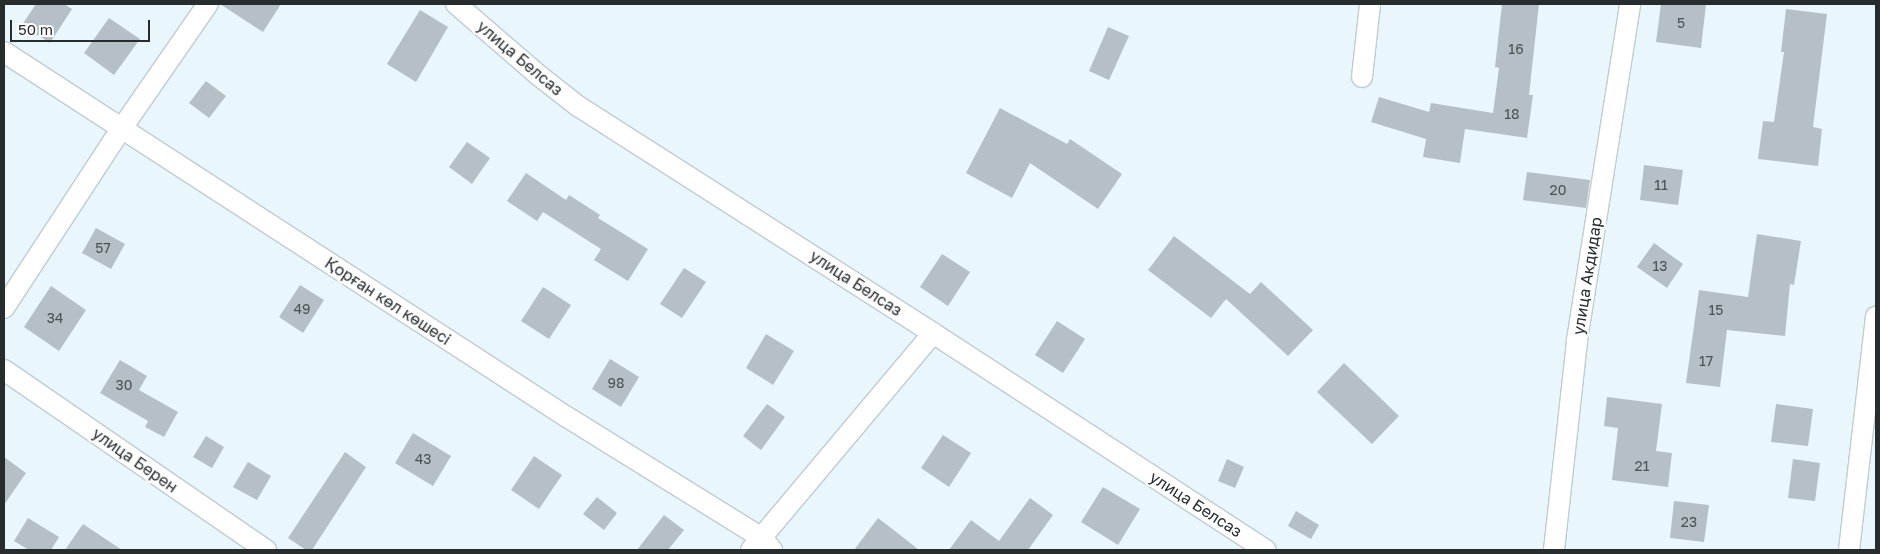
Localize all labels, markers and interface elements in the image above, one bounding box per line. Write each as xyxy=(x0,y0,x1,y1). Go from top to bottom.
scale bar xyxy=(12,10,152,42)
house number: 5 xyxy=(1677,15,1685,31)
street label: улица Белсаз xyxy=(473,17,567,99)
text: 50 m xyxy=(18,20,53,38)
house number: 16 xyxy=(1508,41,1524,57)
house number: 18 xyxy=(1504,106,1520,122)
house number: 11 xyxy=(1654,177,1668,193)
house number: 20 xyxy=(1550,182,1566,198)
street label: улица Акдидар xyxy=(1568,216,1606,336)
house number: 57 xyxy=(95,240,111,256)
street label: улица Белсаз xyxy=(806,246,906,320)
street label: Қорған көл көшесі xyxy=(321,253,455,349)
house number: 13 xyxy=(1653,258,1667,274)
house number: 49 xyxy=(293,301,311,317)
house number: 15 xyxy=(1709,302,1723,318)
house number: 34 xyxy=(47,310,63,326)
house number: 17 xyxy=(1699,353,1713,369)
house number: 98 xyxy=(607,375,625,391)
house number: 30 xyxy=(116,377,132,393)
street label: улица Берен xyxy=(89,424,181,496)
house number: 43 xyxy=(415,451,431,467)
house number: 21 xyxy=(1635,458,1649,474)
street label: улица Белсаз xyxy=(1146,467,1246,541)
house number: 23 xyxy=(1681,514,1697,530)

